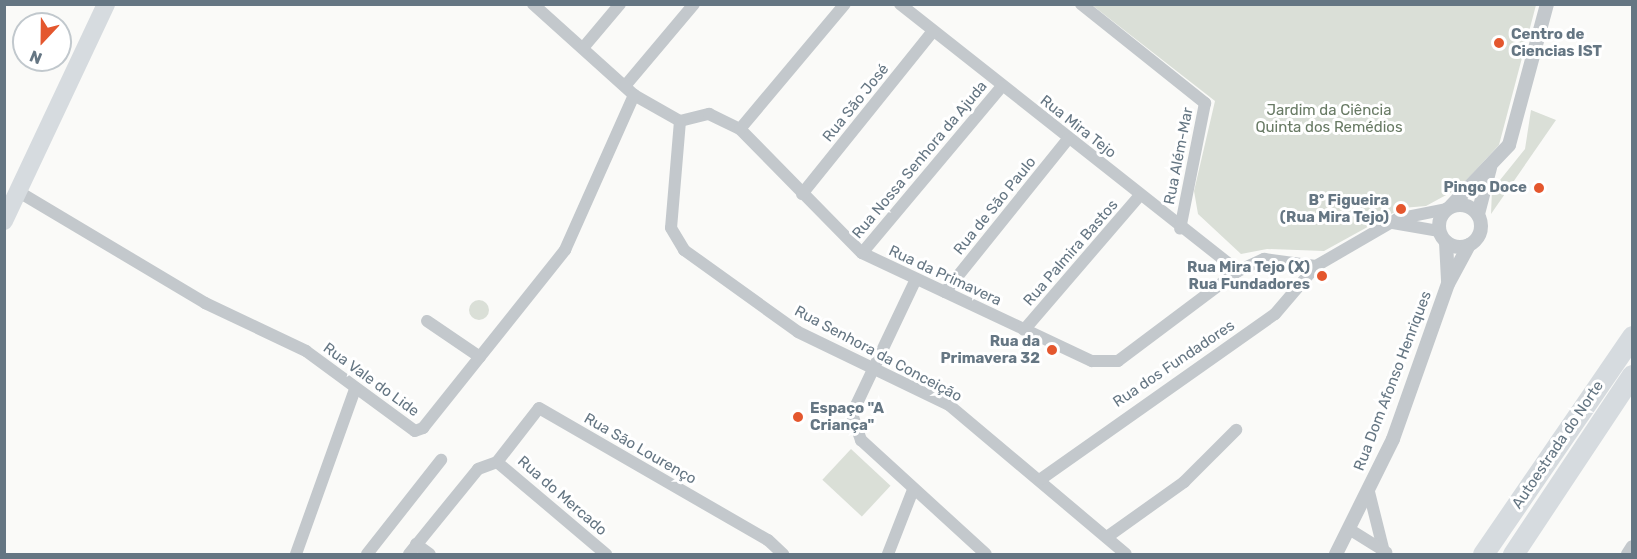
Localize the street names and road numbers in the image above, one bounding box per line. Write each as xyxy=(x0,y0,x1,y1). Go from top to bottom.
street label: Rua São José xyxy=(819,60,893,146)
street label: Rua Nossa Senhora da Ajuda xyxy=(849,77,991,243)
street label: Rua Mira Tejo xyxy=(1036,92,1120,162)
street label: Rua Além-Mar xyxy=(1161,106,1197,206)
street label: Rua de São Paulo xyxy=(950,153,1040,259)
street label: Rua Palmira Bastos xyxy=(1020,196,1122,310)
street label: Rua da Primavera xyxy=(886,242,1004,310)
street label: Rua Dom Afonso Henriques xyxy=(1350,288,1436,474)
street label: Rua Senhora da Conceição xyxy=(791,302,965,406)
street label: Rua dos Fundadores xyxy=(1110,317,1238,411)
street label: Rua Vale do Lide xyxy=(319,339,423,421)
street label: Autoestrada do Norte xyxy=(1509,378,1607,512)
street label: Rua São Lourenço xyxy=(581,410,699,488)
street label: Rua do Mercado xyxy=(514,452,610,540)

